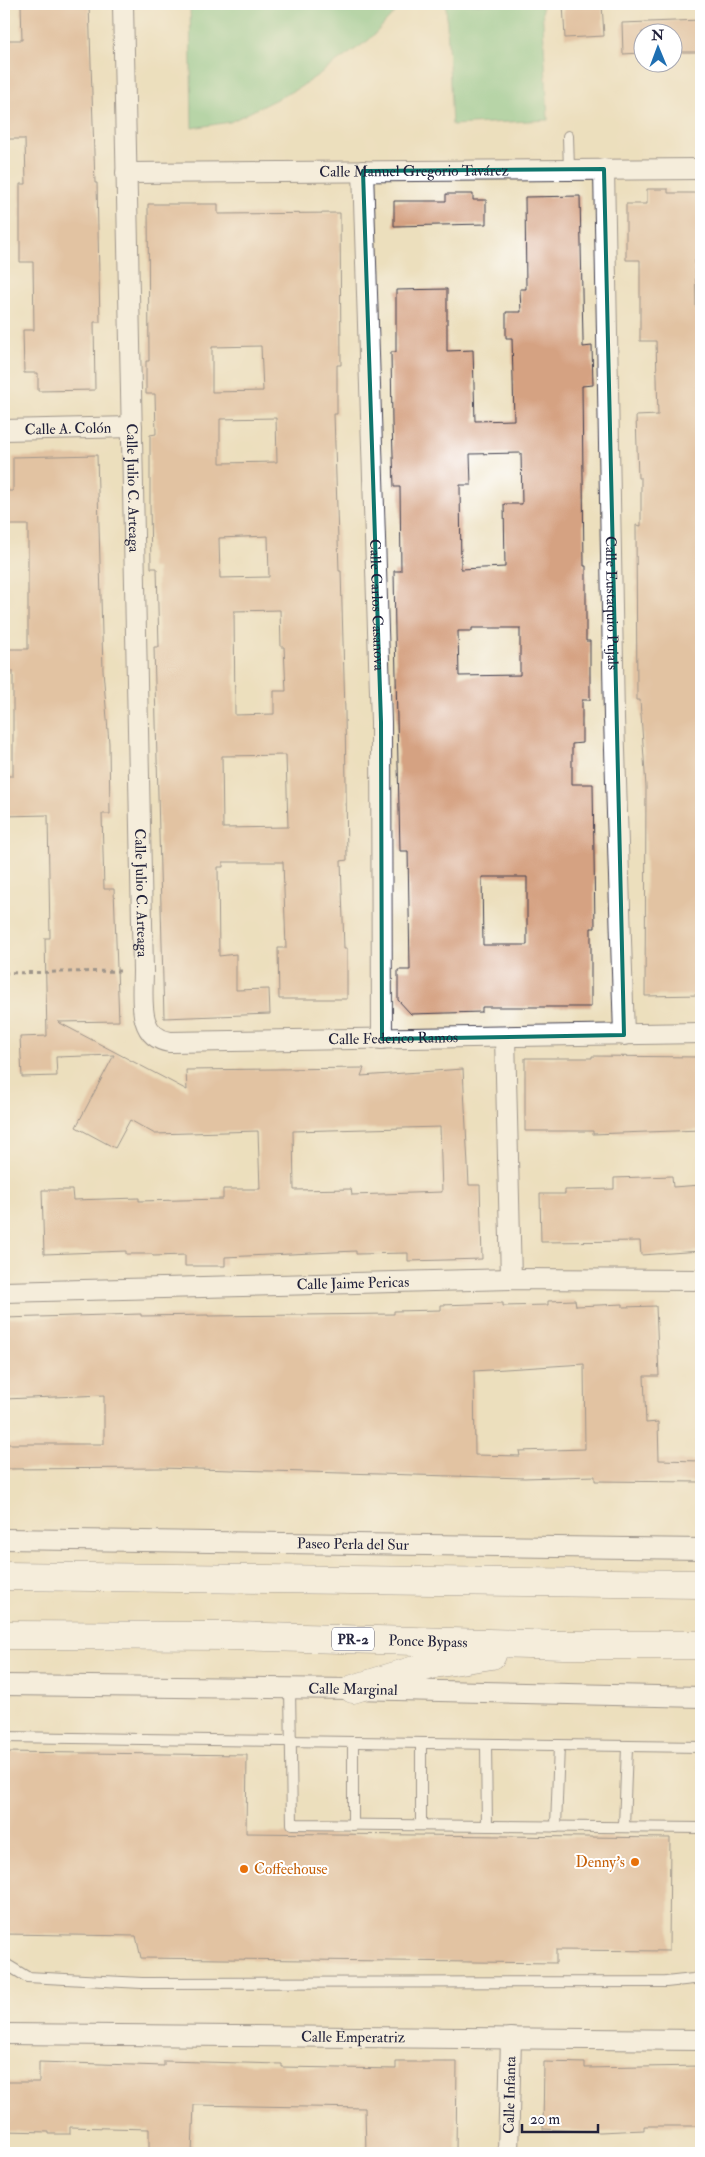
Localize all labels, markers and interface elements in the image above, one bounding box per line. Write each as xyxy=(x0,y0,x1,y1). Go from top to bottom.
north arrow xyxy=(632,22,682,72)
text: N xyxy=(650,27,665,44)
street label: Calle Manuel Gregorio Tavárez xyxy=(319,161,509,181)
street label: Calle A. Colón xyxy=(24,418,112,439)
street label: Calle Julio C. Arteaga xyxy=(122,423,144,553)
street label: Calle Eustaquio Pujals xyxy=(601,536,623,670)
street label: Calle Carlos Casanova xyxy=(366,538,389,672)
street label: Calle Julio C. Arteaga xyxy=(130,828,152,958)
street label: Calle Federico Ramos xyxy=(328,1028,458,1049)
street label: Calle Jaime Pericas xyxy=(296,1272,409,1294)
street label: Paseo Perla del Sur xyxy=(297,1534,410,1554)
road number: PR-2 xyxy=(332,1628,374,1650)
street label: Ponce Bypass xyxy=(388,1631,468,1652)
street label: Calle Marginal xyxy=(308,1679,398,1700)
place label: Denny's xyxy=(576,1853,625,1872)
marker: Denny's xyxy=(629,1856,641,1868)
place label: Coffeehouse xyxy=(254,1860,328,1879)
marker: Coffeehouse xyxy=(238,1863,250,1875)
street label: Calle Emperatriz xyxy=(301,2027,405,2048)
street label: Calle Infanta xyxy=(499,2055,520,2134)
scale bar xyxy=(522,2102,599,2134)
text: 20 m xyxy=(530,2110,560,2129)

